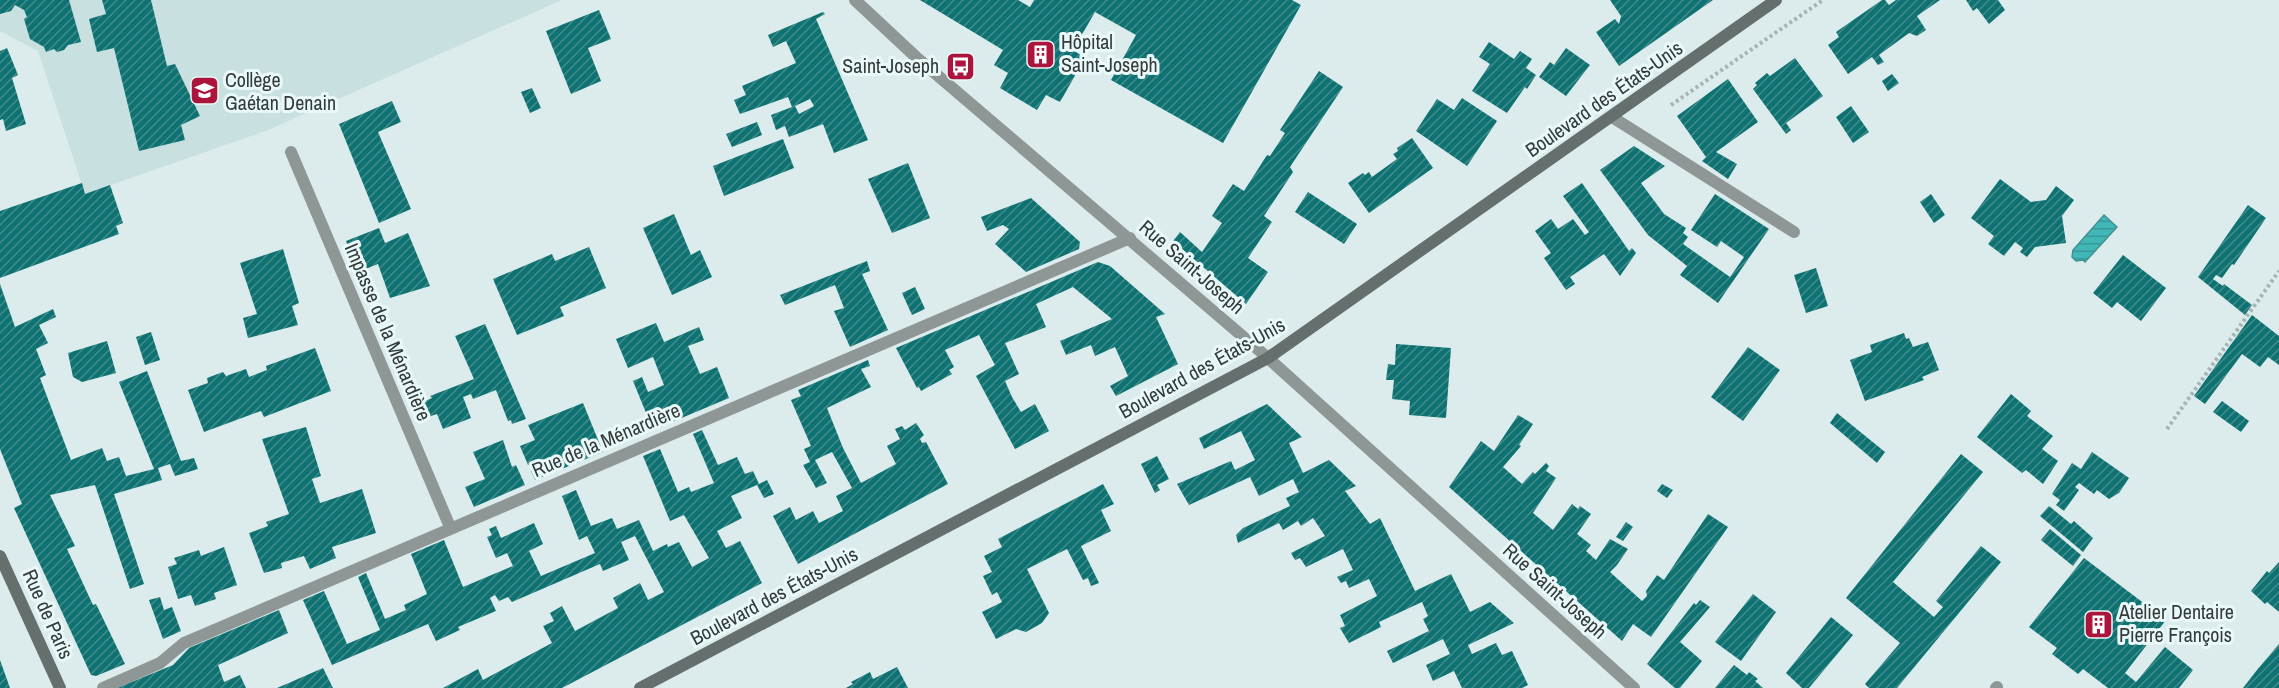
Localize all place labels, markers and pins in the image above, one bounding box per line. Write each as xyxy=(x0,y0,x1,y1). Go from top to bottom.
place label: Hôpital Saint-Joseph xyxy=(1061,28,1158,78)
building icon: Hôpital Saint-Joseph xyxy=(1024,38,1056,70)
bus stop icon: Saint-Joseph xyxy=(944,50,976,82)
place label: Saint-Joseph xyxy=(842,52,939,79)
place label: Collège Gaétan Denain xyxy=(225,66,336,116)
school or university icon: Collège Gaétan Denain xyxy=(188,75,220,107)
place label: Atelier Dentaire Pierre François xyxy=(2118,598,2234,648)
building icon: Atelier Dentaire Pierre François xyxy=(2082,608,2114,640)

